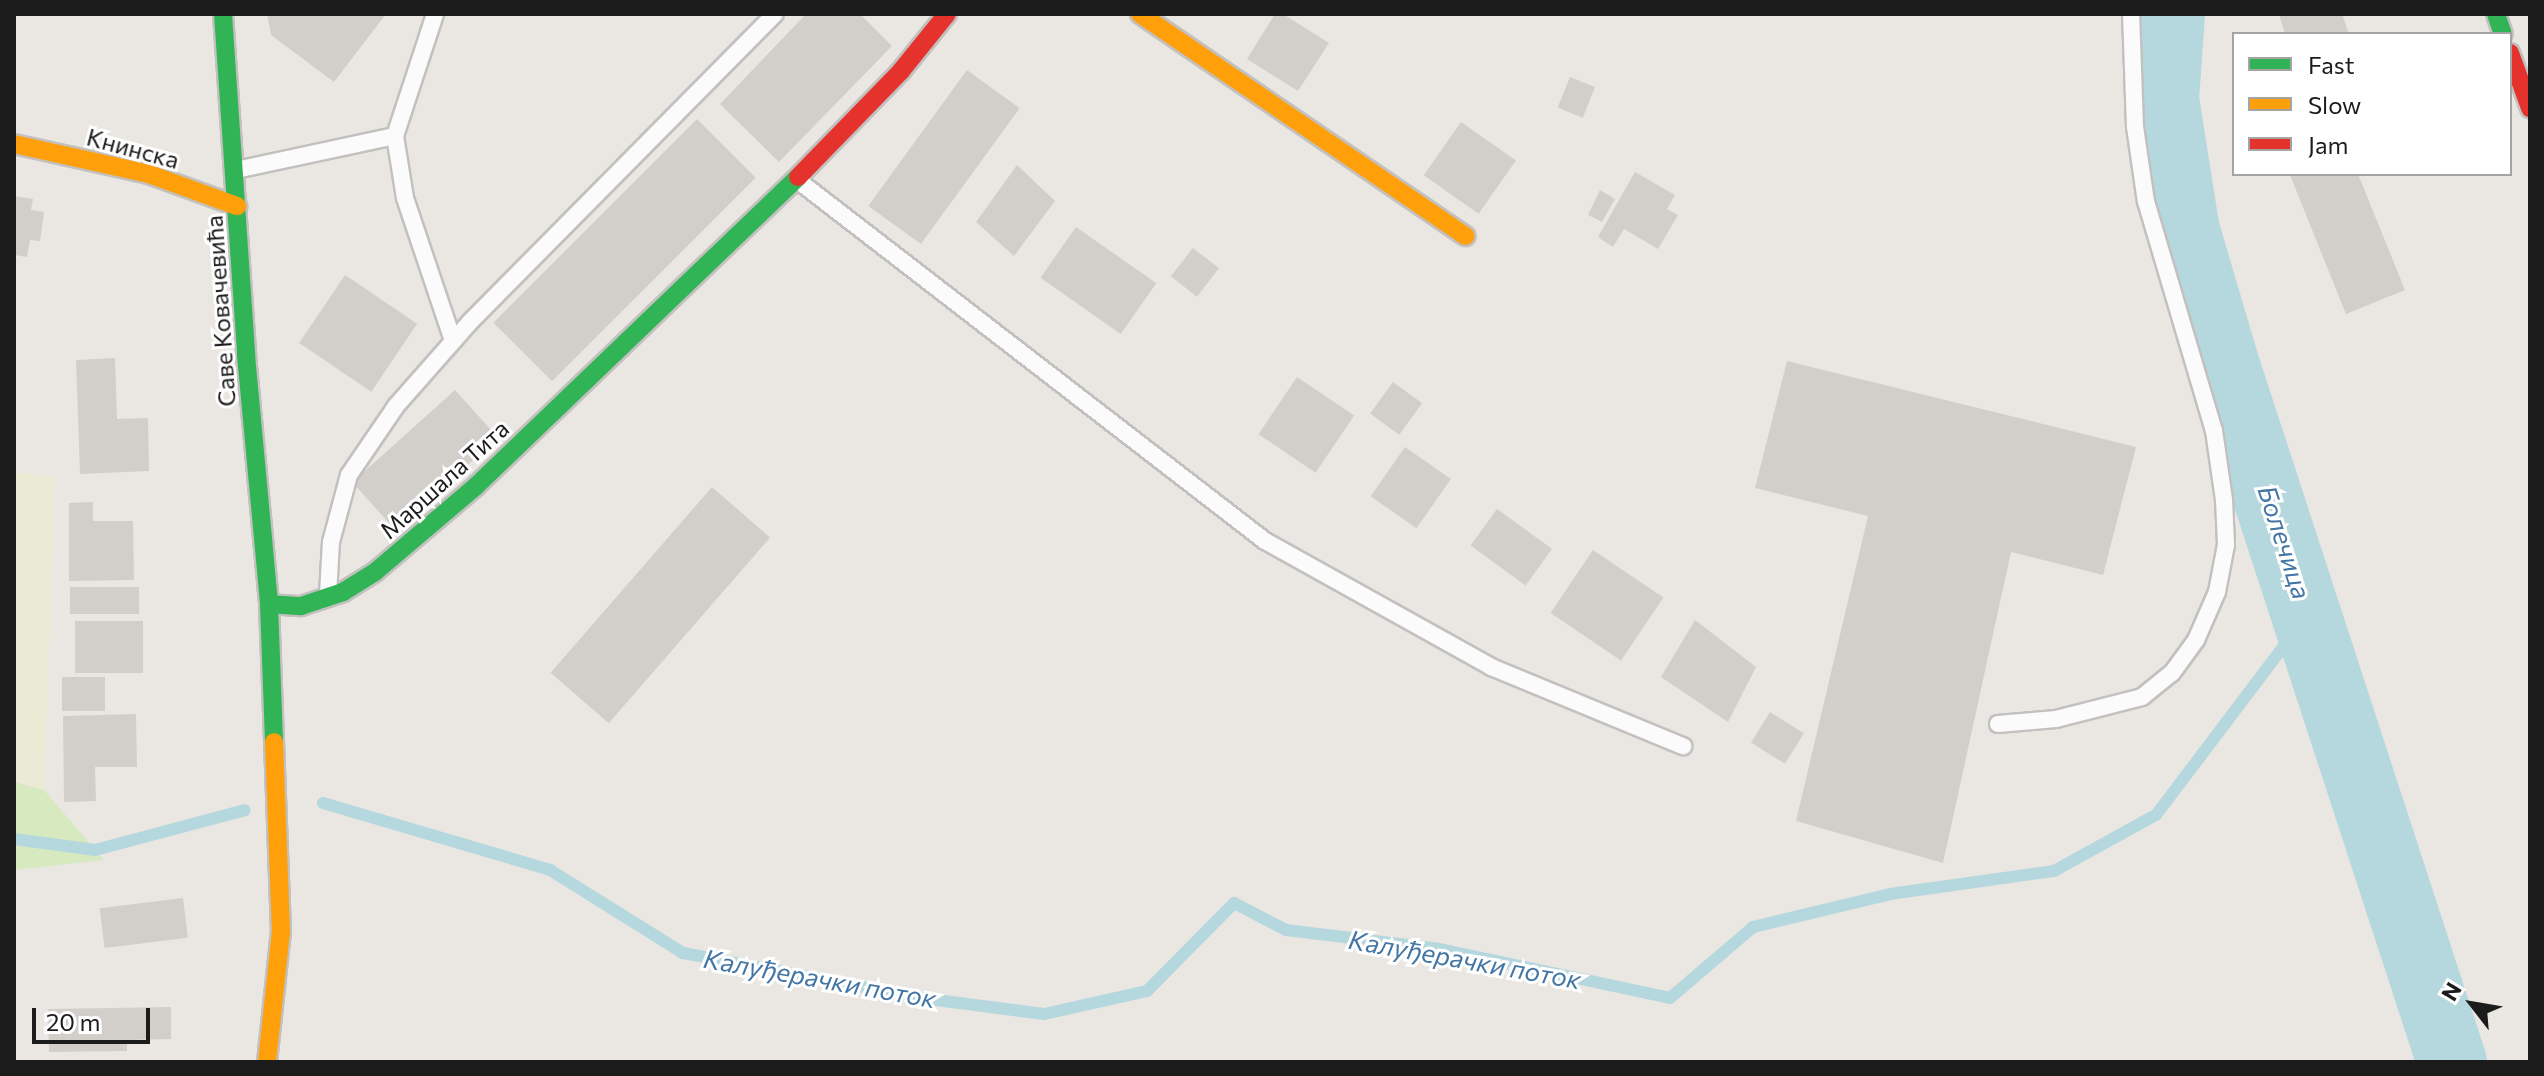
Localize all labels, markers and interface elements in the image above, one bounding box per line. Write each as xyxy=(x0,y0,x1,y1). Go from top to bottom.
legend xyxy=(2232,32,2512,176)
text: Fast xyxy=(2308,50,2355,79)
text: Slow xyxy=(2308,90,2361,119)
street label: Книнска xyxy=(84,122,182,174)
text: Jam xyxy=(2308,130,2348,159)
street label: Саве Ковачевића xyxy=(199,214,241,408)
street label: Маршала Тита xyxy=(374,414,514,544)
water label: Болечица xyxy=(2252,481,2318,603)
water label: Калуђерачки поток xyxy=(1346,923,1584,995)
water label: Калуђерачки поток xyxy=(701,942,939,1014)
north arrow xyxy=(2432,964,2512,1044)
text: N xyxy=(2435,977,2467,1005)
scale bar xyxy=(36,992,154,1042)
text: 20 m xyxy=(46,1007,100,1036)

